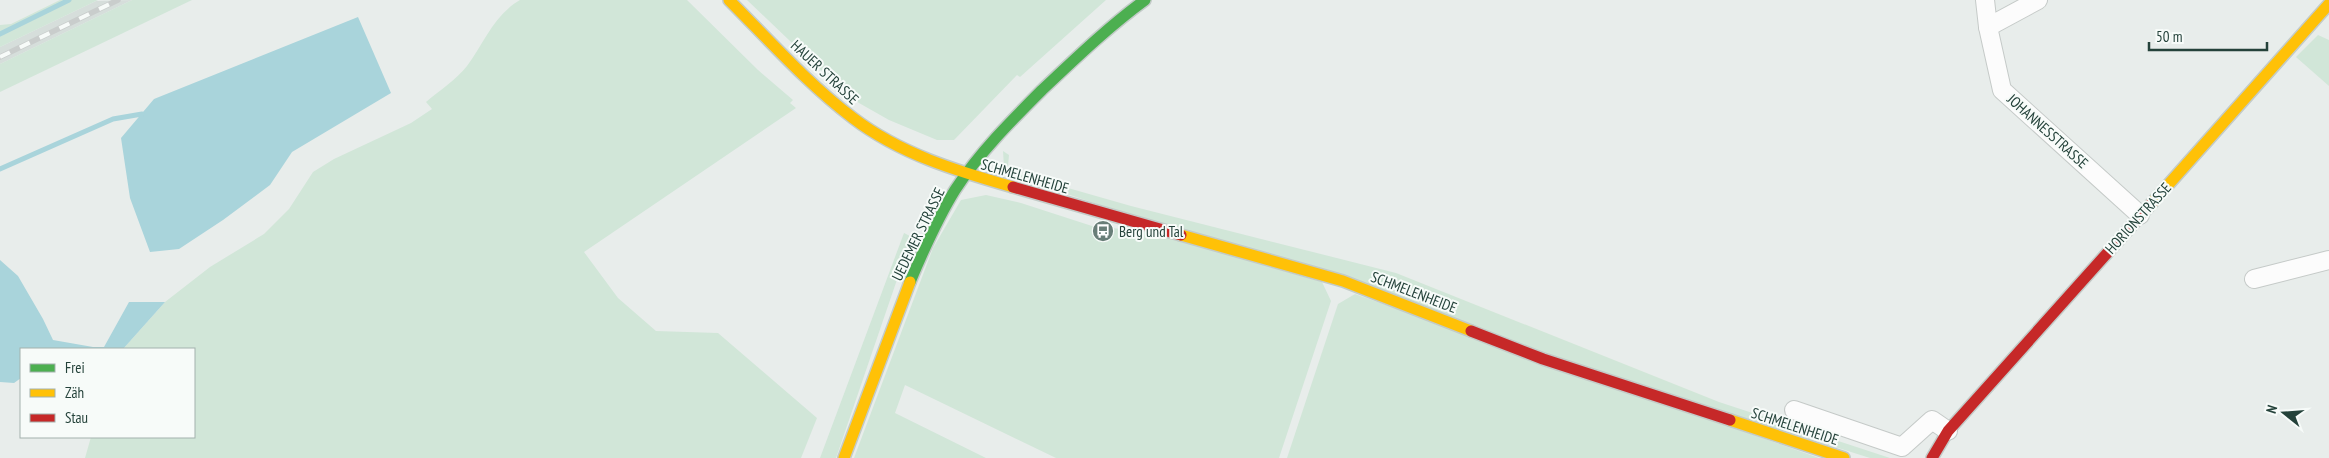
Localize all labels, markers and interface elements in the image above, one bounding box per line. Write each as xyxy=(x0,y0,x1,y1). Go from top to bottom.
scale bar xyxy=(2149,20,2266,52)
text: 50 m xyxy=(2156,27,2182,46)
street label: HAUER STRASSE xyxy=(787,36,863,108)
street label: JOHANNESSTRASSE xyxy=(2003,89,2092,172)
street label: SCHMELENHEIDE xyxy=(979,154,1071,198)
street label: HORIONSTRASSE xyxy=(2101,178,2175,258)
street label: UEDEMER STRASSE xyxy=(887,184,949,284)
bus stop icon: Berg und Tal xyxy=(1091,219,1115,243)
place label: Berg und Tal xyxy=(1119,222,1184,241)
street label: SCHMELENHEIDE xyxy=(1368,267,1460,317)
legend xyxy=(20,348,195,438)
text: Frei xyxy=(65,358,85,377)
text: Zäh xyxy=(65,383,84,402)
north arrow xyxy=(2259,388,2309,438)
street label: SCHMELENHEIDE xyxy=(1749,403,1841,449)
text: N xyxy=(2262,403,2281,415)
text: Stau xyxy=(65,408,88,427)

